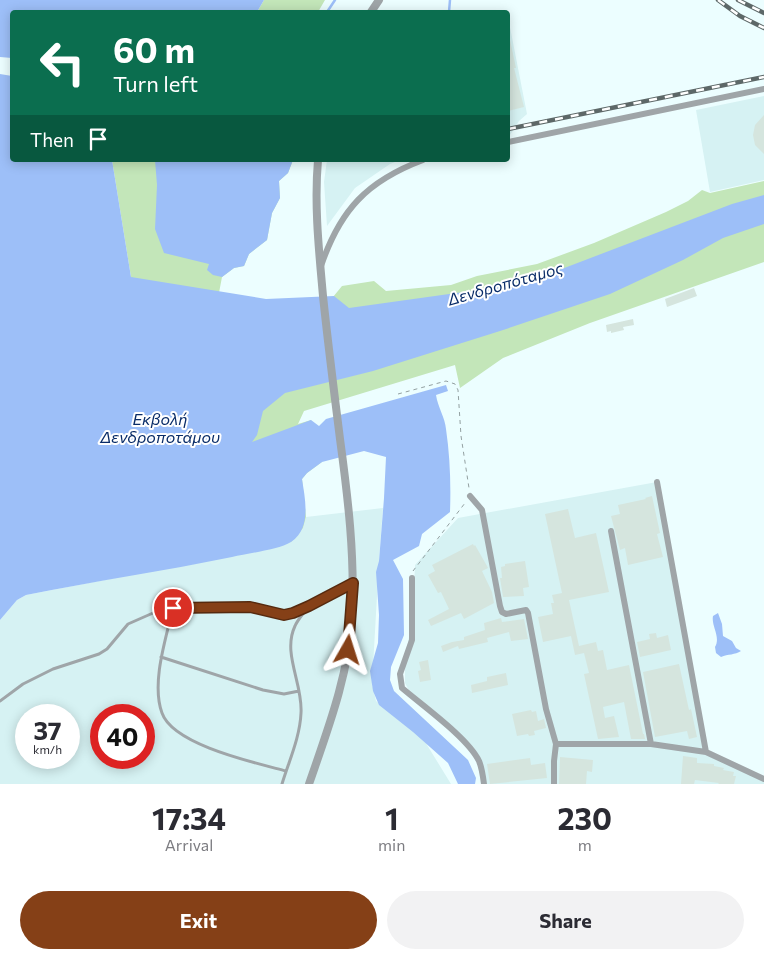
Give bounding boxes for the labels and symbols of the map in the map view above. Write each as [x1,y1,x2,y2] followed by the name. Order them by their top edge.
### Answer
[444,257,565,309] water label: Δενδροπόταμος
[99,409,220,446] water label: Εκβολή Δενδροποτάμου
[152,587,194,629] pin
[321,623,373,675] position arrow
[90,704,155,769] speed limit sign: 40

